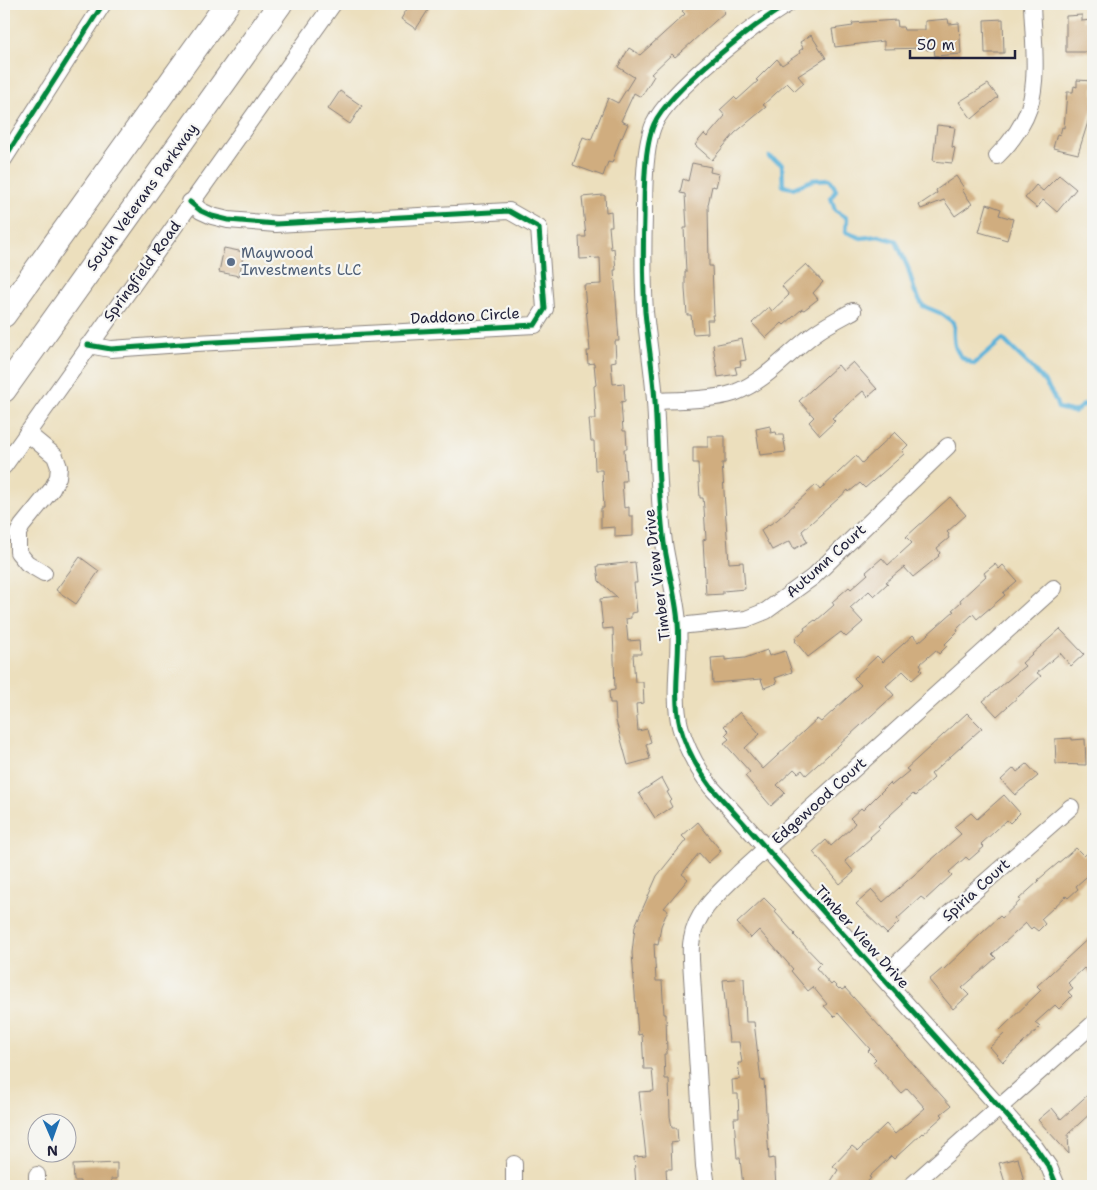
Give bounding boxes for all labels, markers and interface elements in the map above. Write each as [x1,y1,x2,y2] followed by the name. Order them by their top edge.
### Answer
[910,28,1014,60] scale bar
[917,35,955,55] text: 50 m
[82,119,202,275] street label: South Veterans Parkway
[99,216,186,325] street label: Springfield Road
[241,243,361,280] place label: Maywood Investments LLC
[225,256,237,268] marker: Maywood Investments LLC
[410,303,520,329] street label: Daddono Circle
[639,508,675,642] street label: Timber View Drive
[782,520,870,602] street label: Autumn Court
[767,753,871,849] street label: Edgewood Court
[938,854,1014,926] street label: Spiria Court
[810,881,914,993] street label: Timber View Drive
[28,1112,78,1162] north arrow
[47,1142,58,1160] text: N

